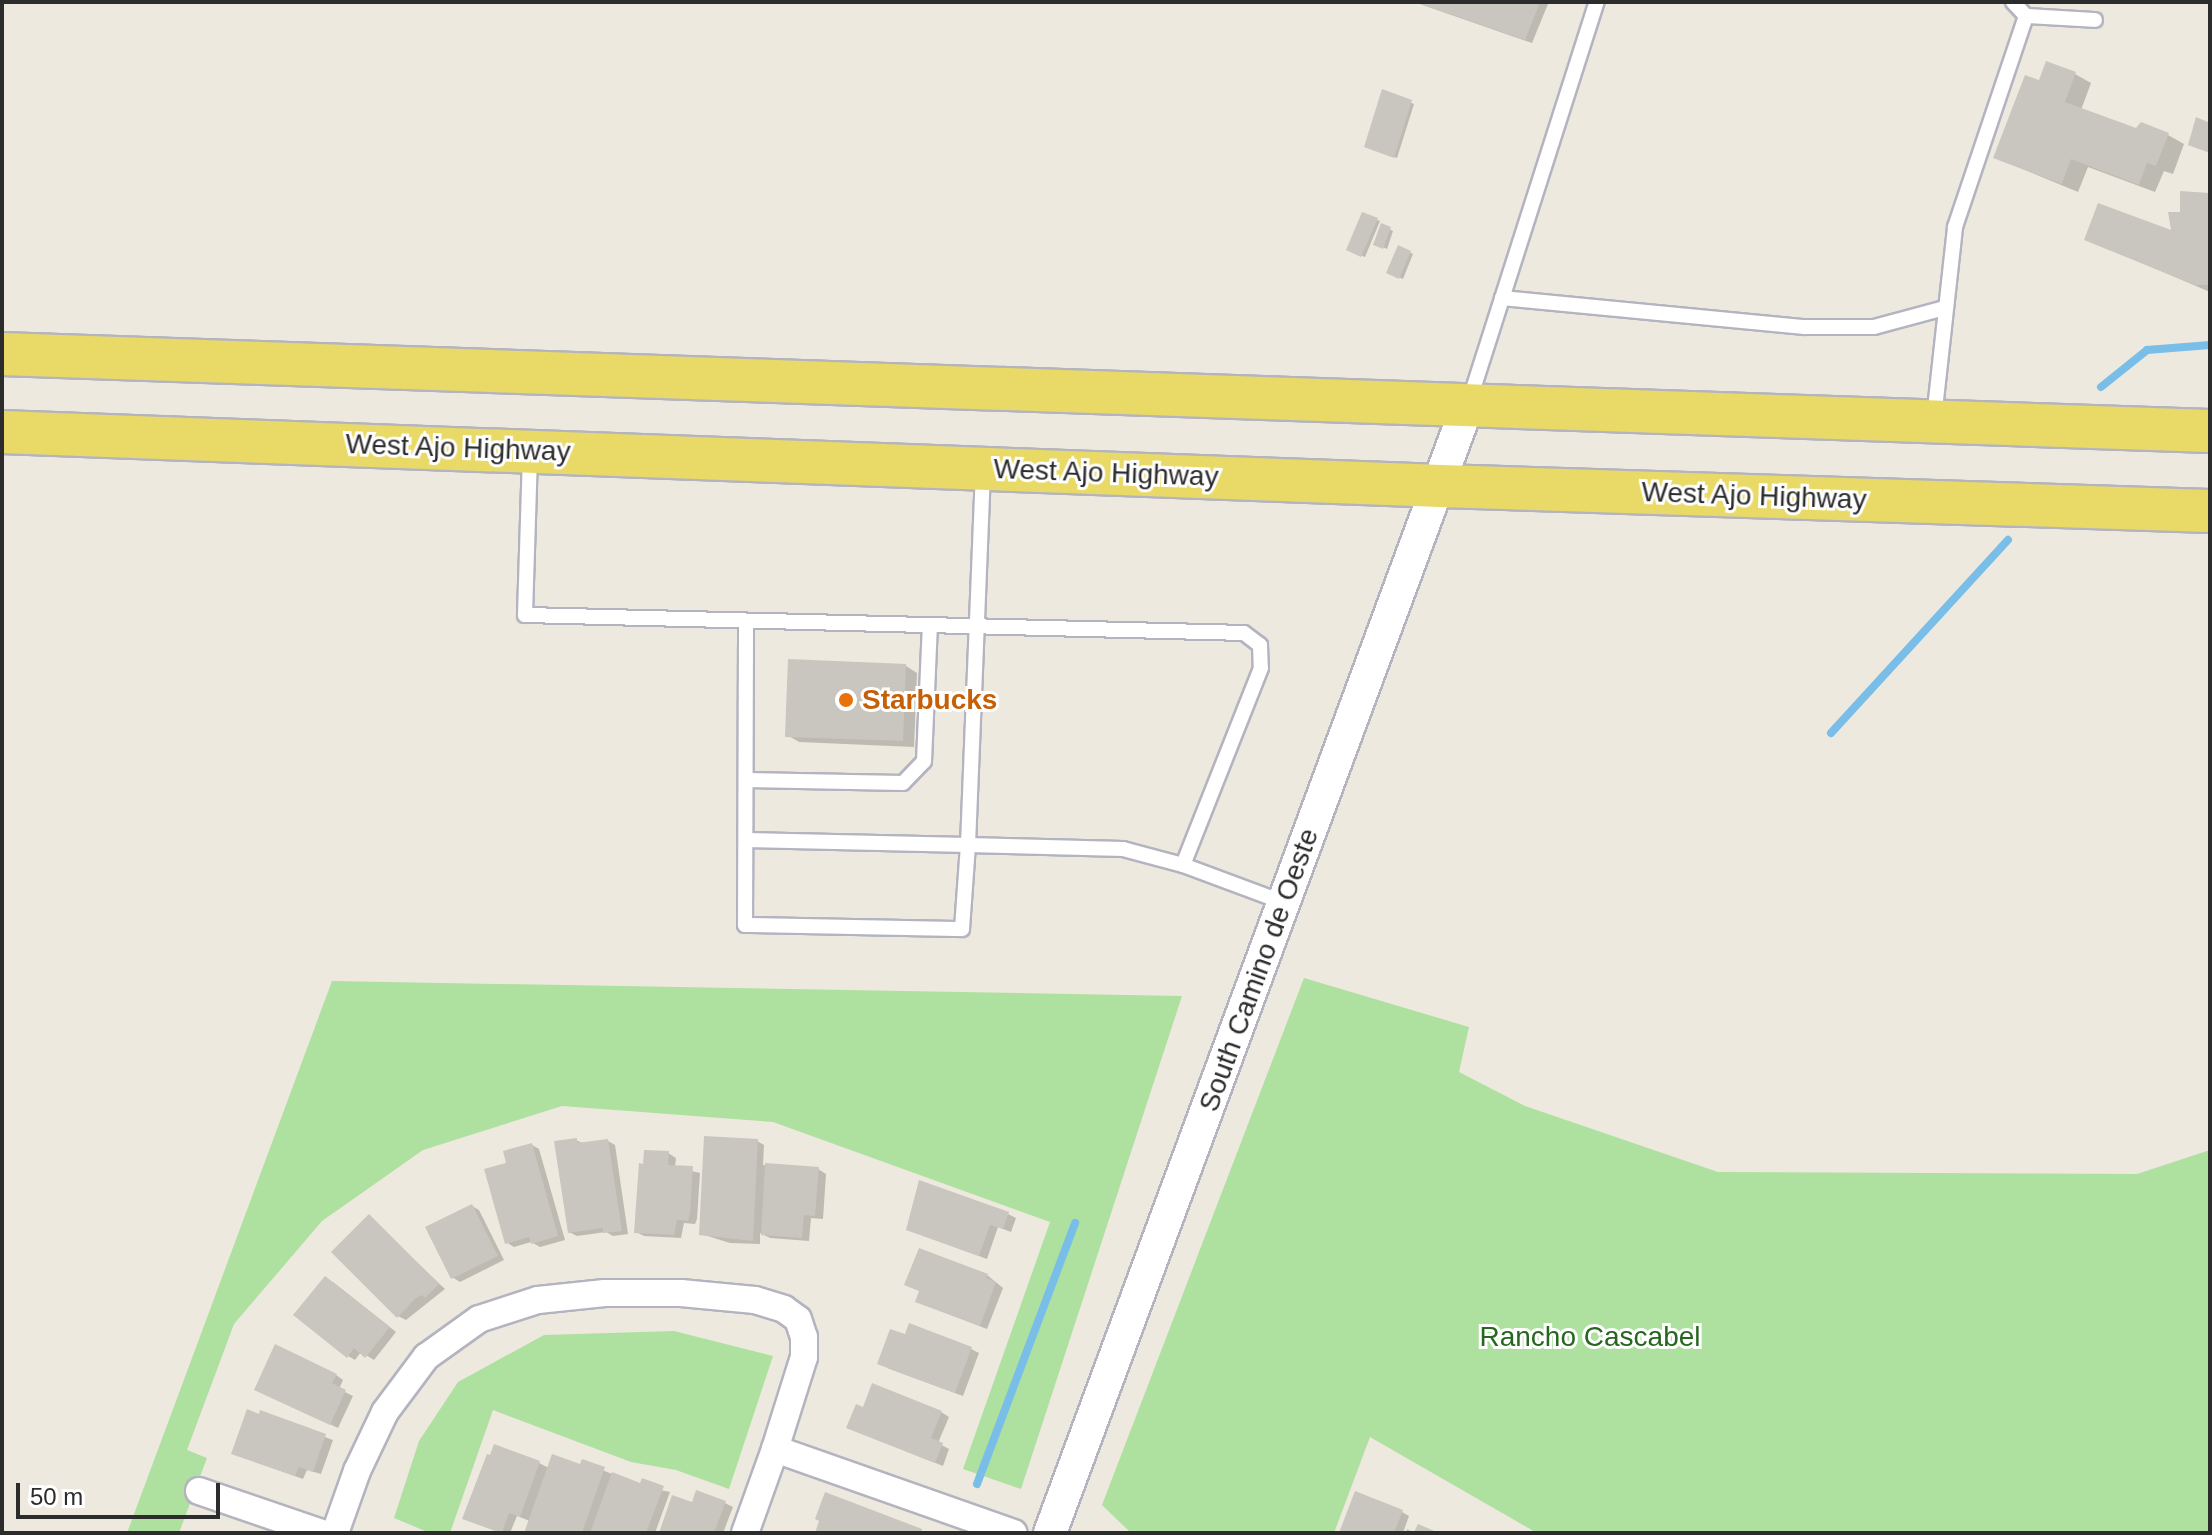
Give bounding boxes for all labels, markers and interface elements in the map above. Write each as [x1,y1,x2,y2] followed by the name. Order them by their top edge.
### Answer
[344,427,572,469] street label: West Ajo Highway
[992,452,1220,494] street label: West Ajo Highway
[1640,475,1868,517] street label: West Ajo Highway
[862,683,997,717] place label: Starbucks
[837,691,855,709] marker: Starbucks
[1192,824,1326,1116] street label: South Camino de Oeste
[1479,1320,1701,1354] park label: Rancho Cascabel
[20,1467,224,1517] scale bar
[30,1483,83,1510] text: 50 m

